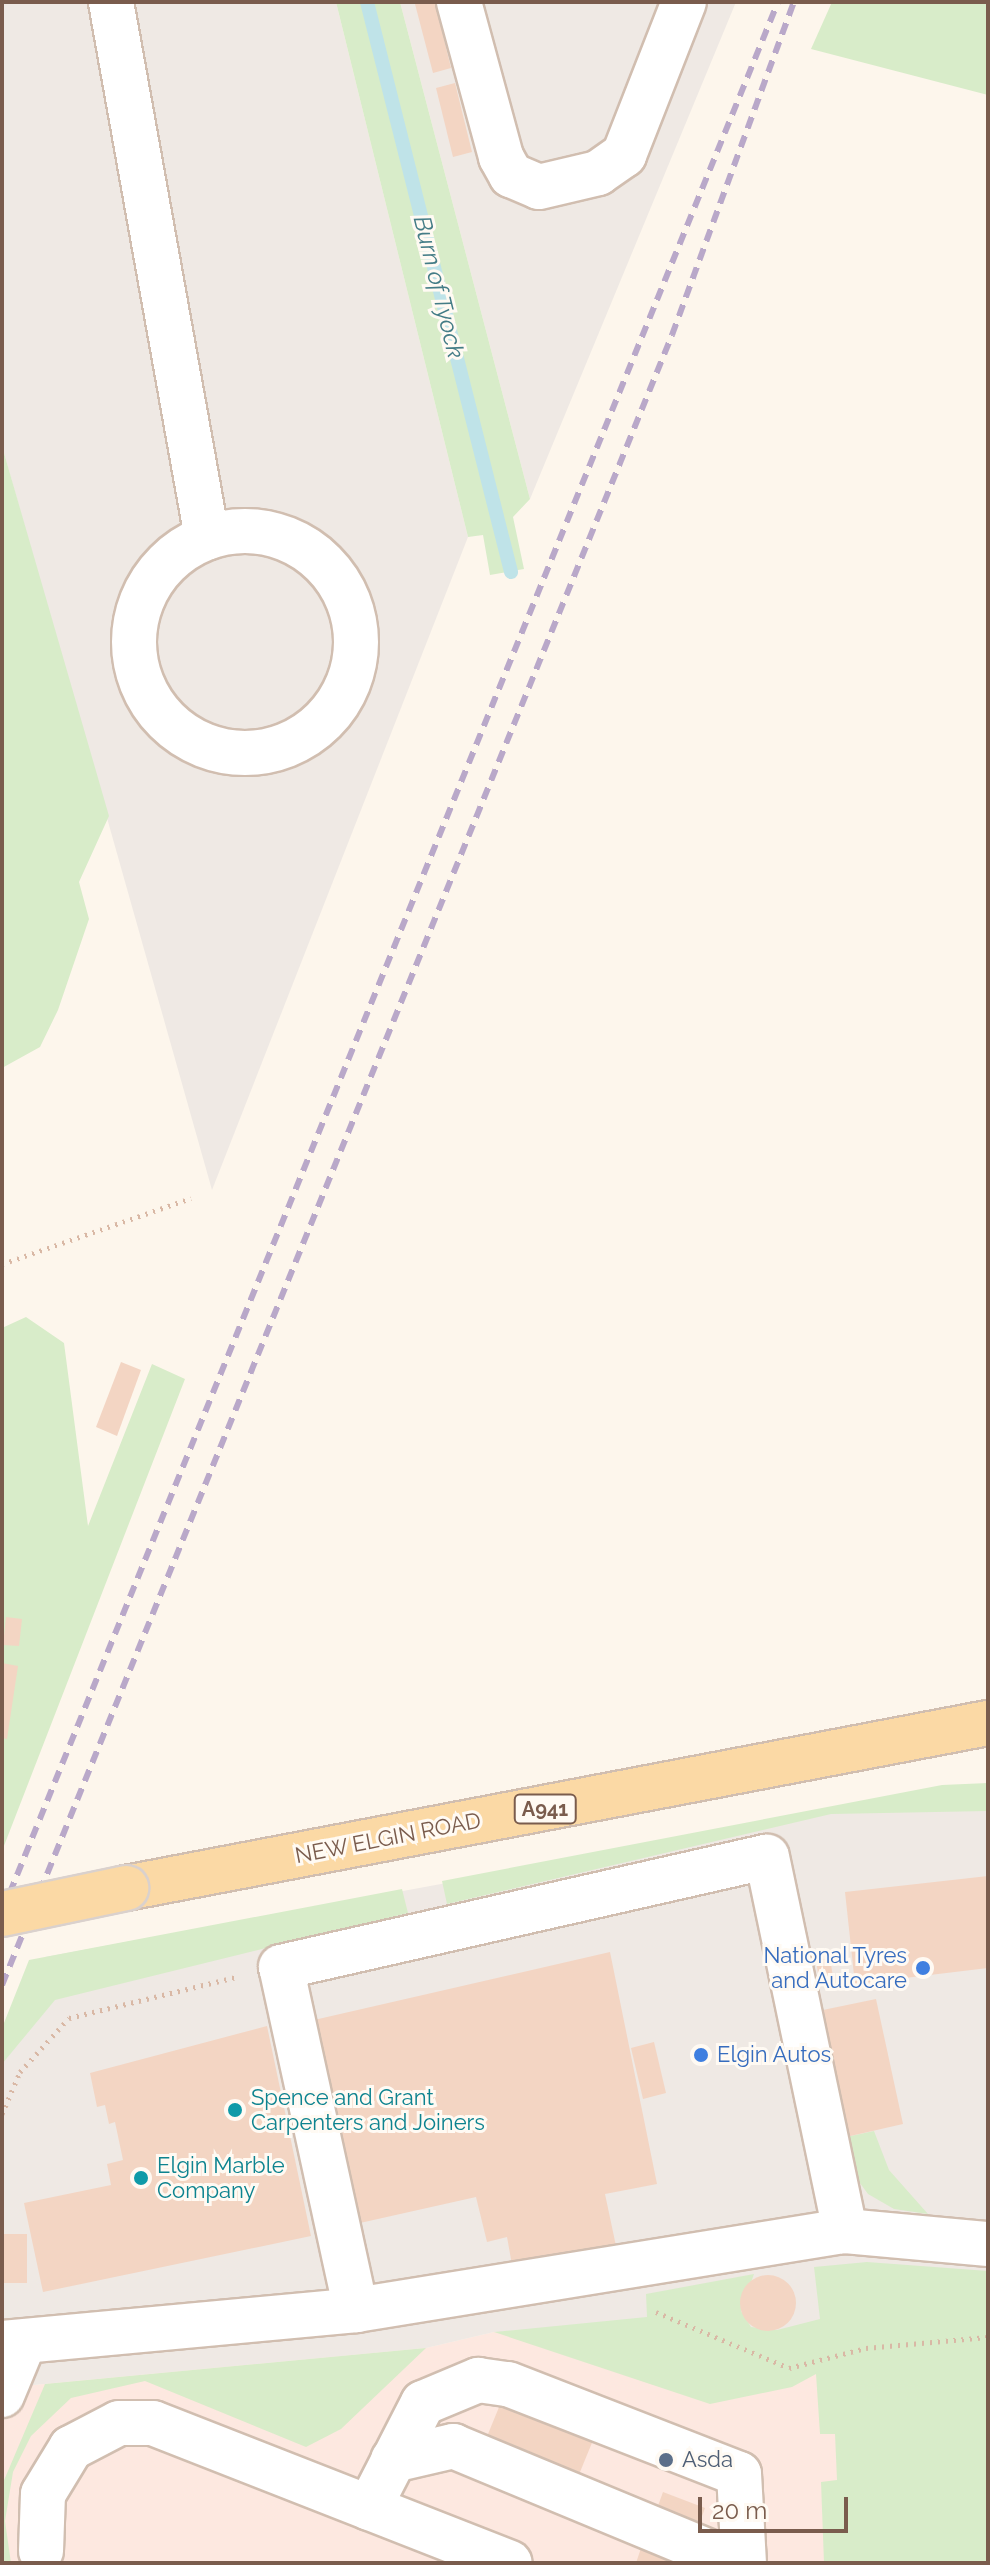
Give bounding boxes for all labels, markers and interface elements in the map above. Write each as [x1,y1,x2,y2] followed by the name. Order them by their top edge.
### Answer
[407,212,471,362] water label: Burn of Tyock
[513,1793,577,1825] road number: A941
[293,1807,483,1869] street label: NEW ELGIN ROAD
[762,1942,907,1994] place label: National Tyres and Autocare
[914,1959,932,1977] marker: National Tyres and Autocare
[717,2042,832,2068] place label: Elgin Autos
[692,2046,710,2064] marker: Elgin Autos
[251,2084,486,2136] place label: Spence and Grant Carpenters and Joiners
[226,2101,244,2119] marker: Spence and Grant Carpenters and Joiners
[157,2152,285,2204] place label: Elgin Marble Company
[132,2169,150,2187] marker: Elgin Marble Company
[682,2447,733,2473] place label: Asda
[657,2451,675,2469] marker: Asda
[702,2481,852,2531] scale bar
[712,2496,767,2525] text: 20 m

